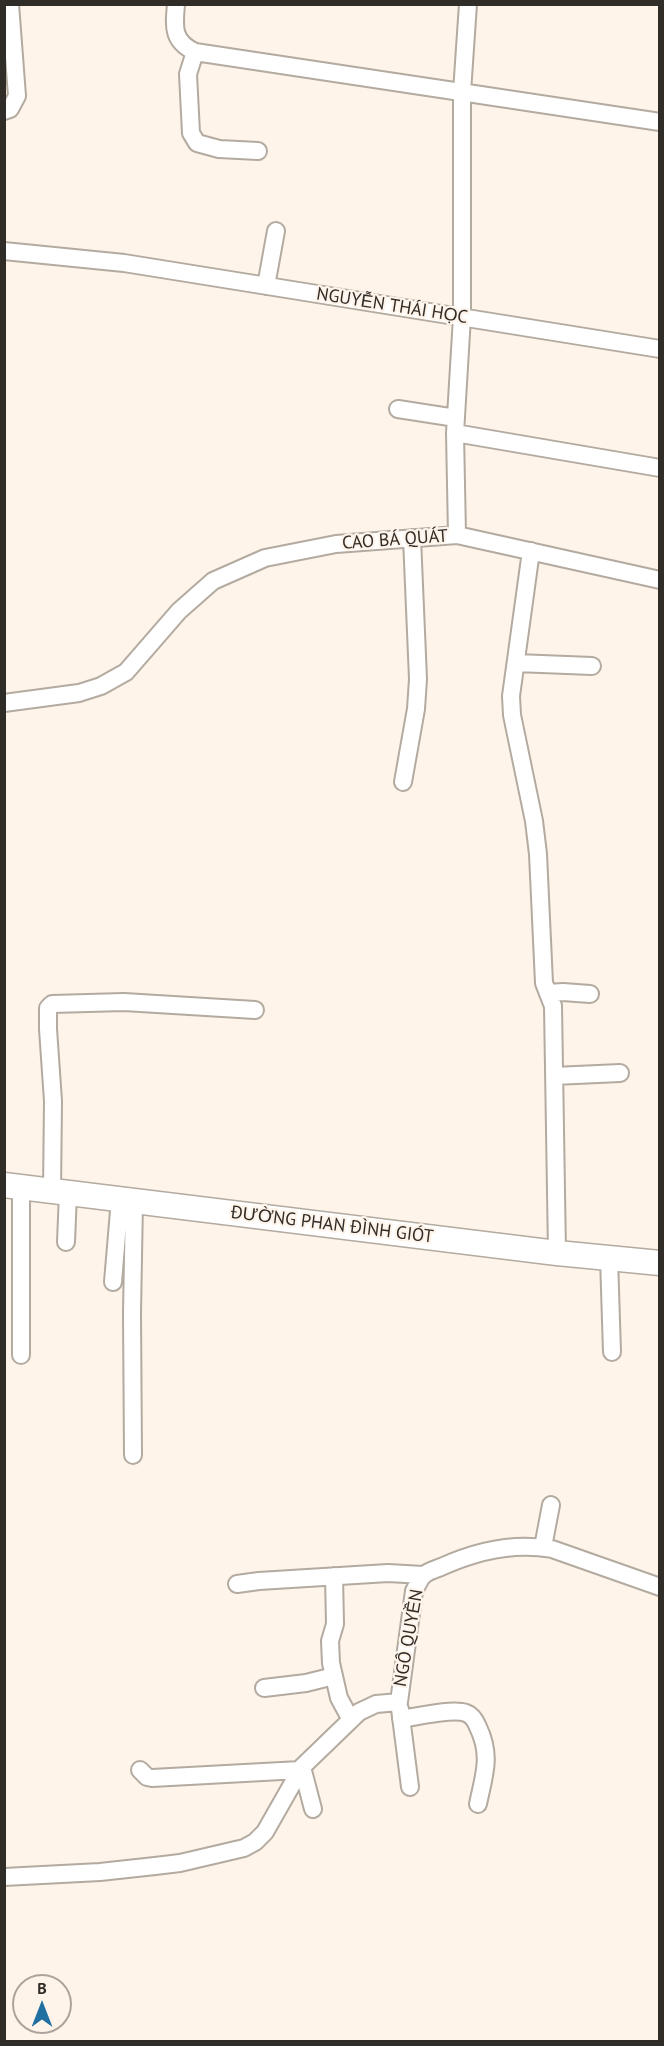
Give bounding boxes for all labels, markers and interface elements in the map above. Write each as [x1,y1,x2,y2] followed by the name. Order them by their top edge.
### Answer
[315,283,469,329] street label: NGUYỄN THÁI HỌC
[341,526,449,554] street label: CAO BÁ QUÁT
[229,1202,435,1248] street label: ĐƯỜNG PHAN ĐÌNH GIÓT
[390,1588,428,1688] street label: NGÔ QUYỀN
[12,1974,72,2034] north arrow
[37,1978,47,1998] text: B

